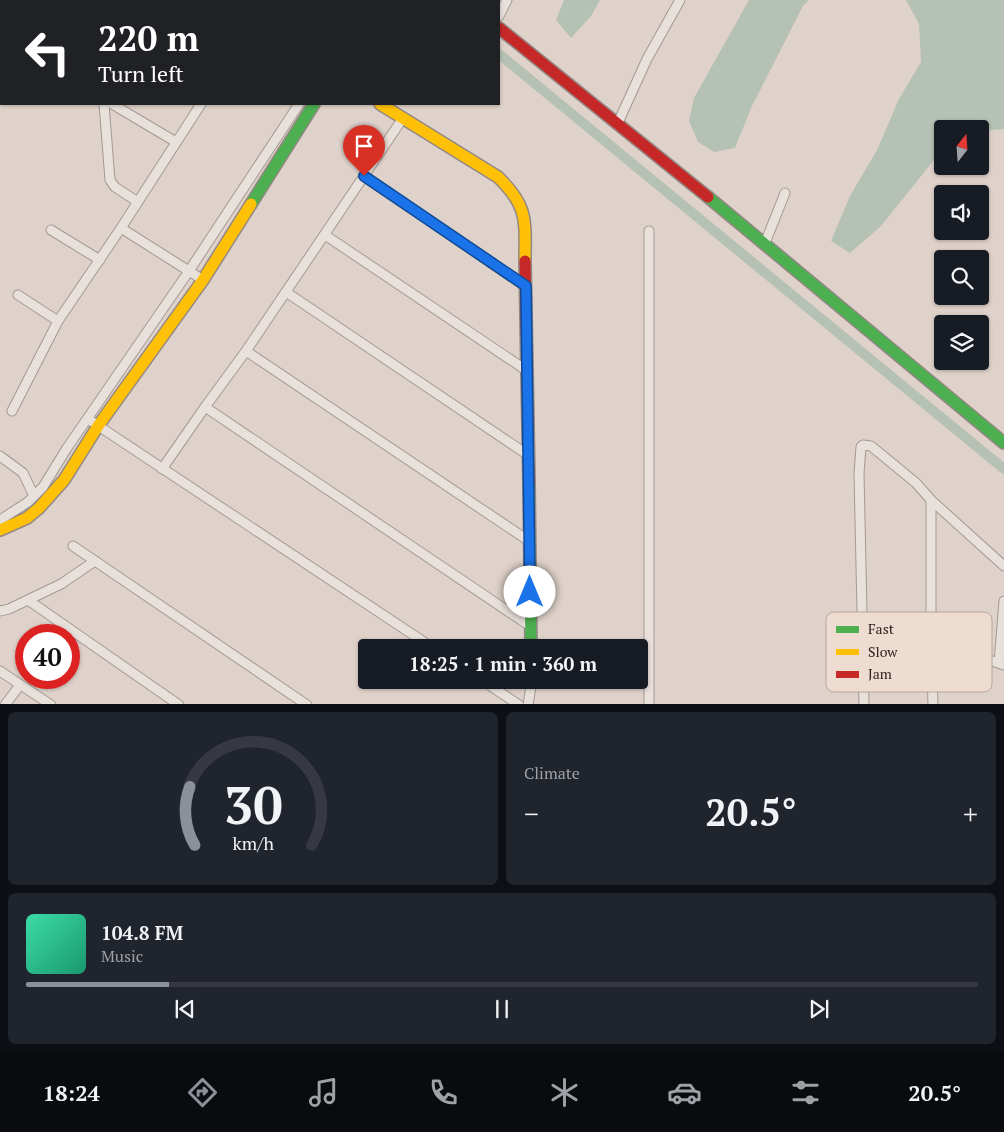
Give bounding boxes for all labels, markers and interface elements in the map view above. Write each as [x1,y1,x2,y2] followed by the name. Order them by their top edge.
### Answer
[98,15,199,61] text: 220 m
[15,20,80,85] icon: left
[98,59,184,88] text: Turn left
[934,120,989,175] north arrow
[934,120,989,370] map controls
[343,125,385,176] pin
[350,132,378,160] icon: arrive
[934,185,989,240] button: sound
[934,250,989,305] button: search
[934,315,989,370] button: layers
[503,565,555,617] position arrow
[826,612,992,692] legend
[868,619,895,638] text: Fast
[15,624,80,689] speed limit sign: 40
[868,642,898,661] text: Slow
[409,651,597,676] text: 18:25 · 1 min · 360 m
[868,664,892,683] text: Jam
[524,762,580,784] text: Climate
[224,770,282,839] text: 30
[705,787,797,837] text: 20.5°
[524,795,539,832] text: −
[963,795,978,832] text: +
[232,831,274,855] text: km/h
[101,920,183,945] text: 104.8 FM
[101,945,143,967] text: Music
[171,995,199,1023] icon: previous
[488,995,516,1023] icon: pause
[805,995,833,1023] icon: next
[185,1075,220,1110] icon: directions
[306,1075,341,1110] icon: music
[426,1075,461,1110] icon: phone
[547,1075,582,1110] icon: climate
[667,1075,702,1110] icon: car
[788,1075,823,1110] icon: filters
[43,1078,100,1107] text: 18:24
[908,1078,961,1107] text: 20.5°

